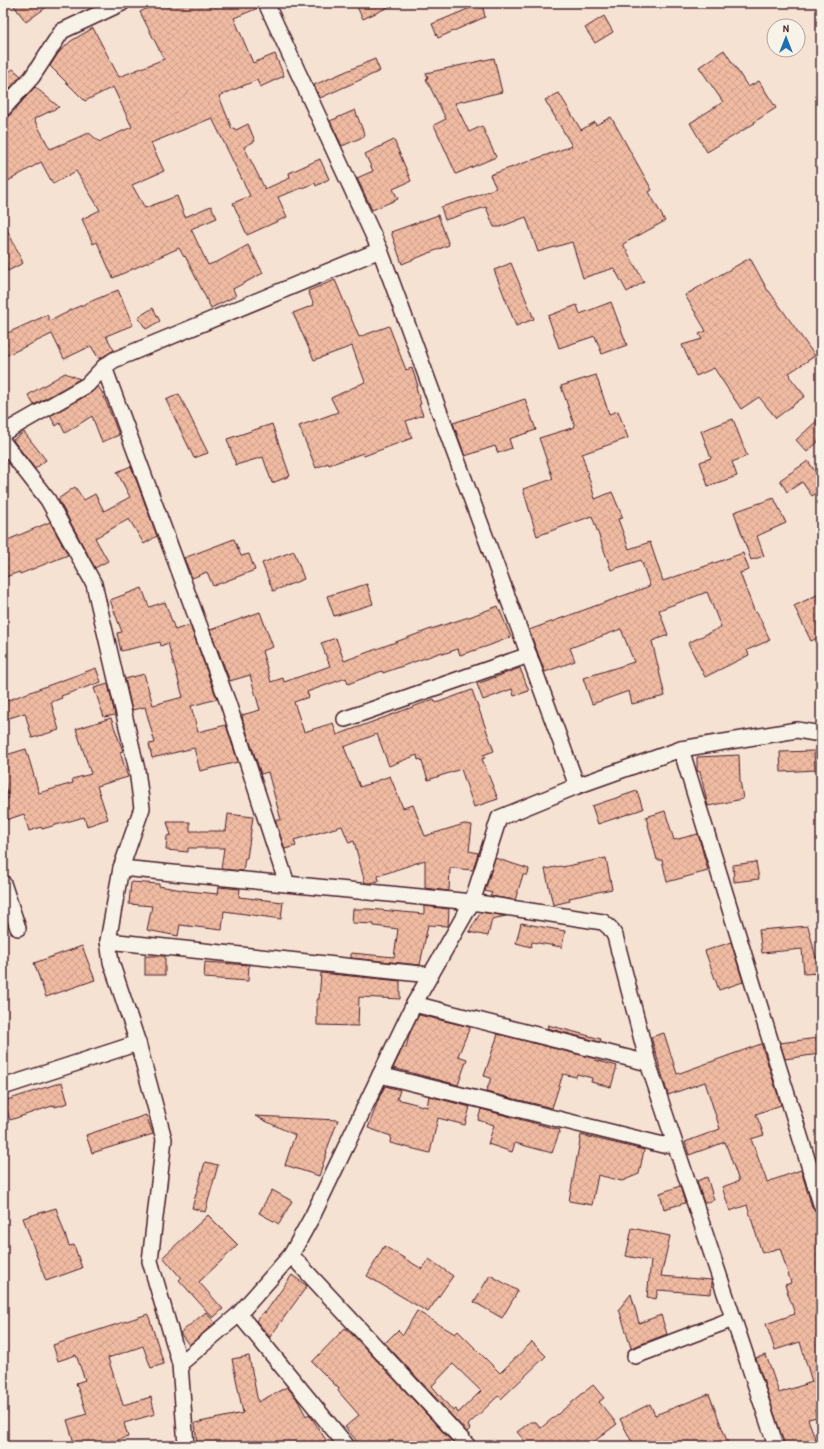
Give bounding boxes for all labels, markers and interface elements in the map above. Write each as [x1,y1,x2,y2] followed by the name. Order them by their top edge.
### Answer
[766,18,806,58] north arrow
[783,21,789,35] text: N

